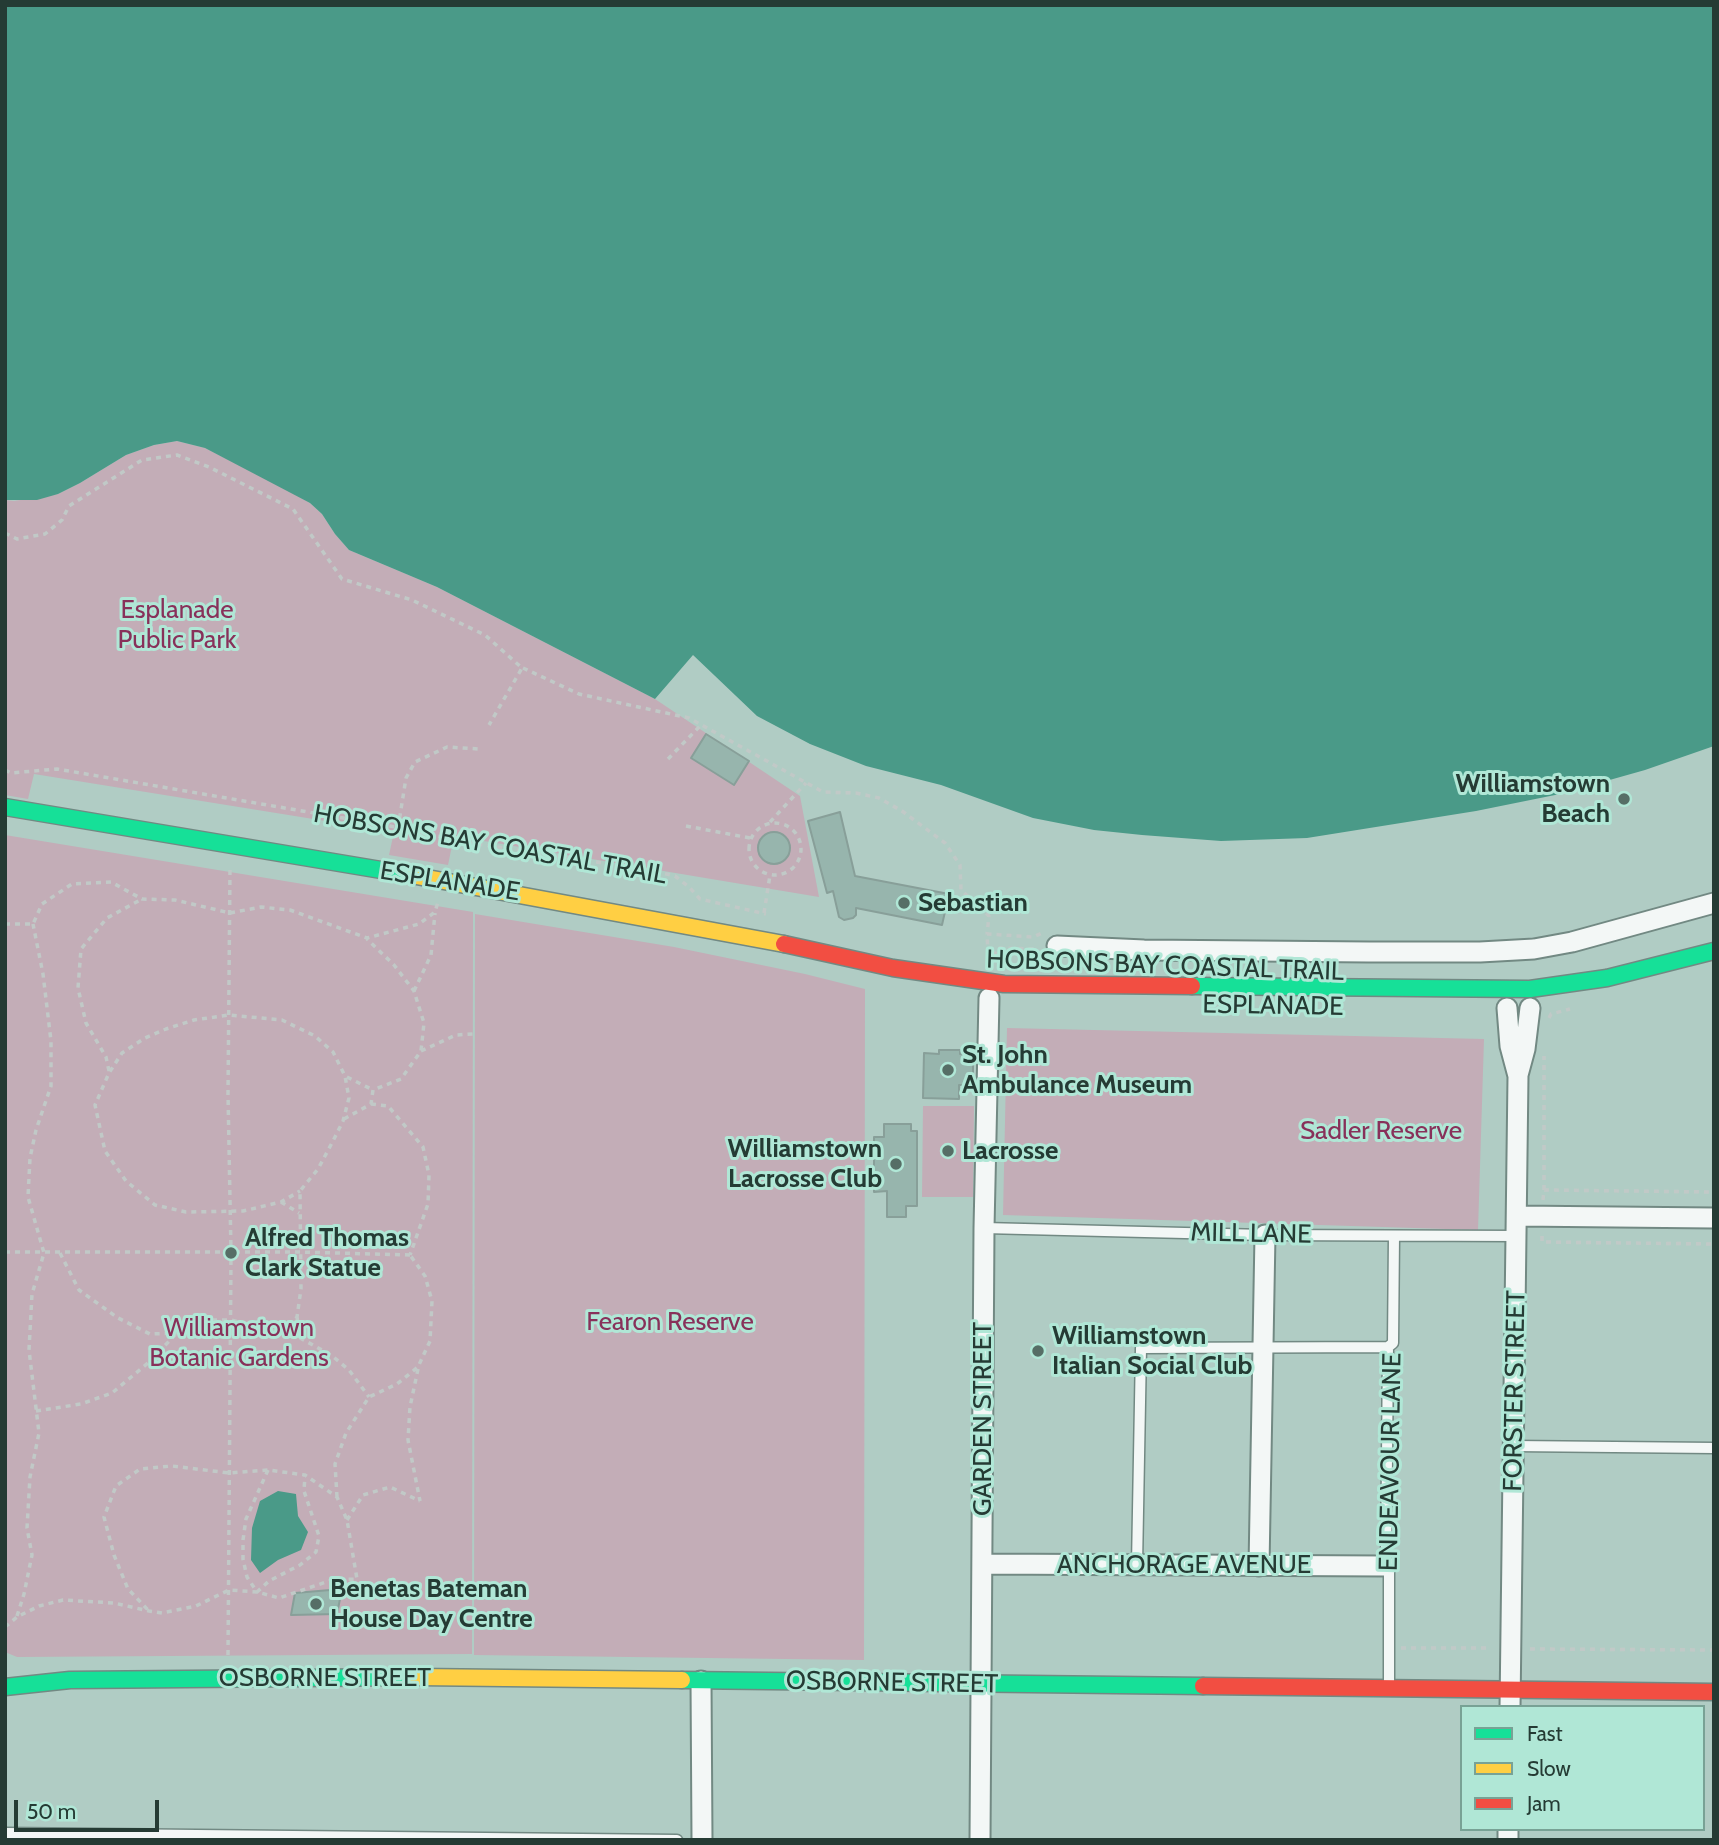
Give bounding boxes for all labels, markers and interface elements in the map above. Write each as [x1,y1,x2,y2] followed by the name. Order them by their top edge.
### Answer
[118,594,236,656] park label: Esplanade Public Park
[1456,768,1610,830] place label: Williamstown Beach
[1616,791,1632,807] marker: Williamstown Beach
[311,799,669,891] street label: HOBSONS BAY COASTAL TRAIL
[378,856,522,908] street label: ESPLANADE
[918,887,1028,919] place label: Sebastian
[896,895,912,911] marker: Sebastian
[986,944,1344,988] street label: HOBSONS BAY COASTAL TRAIL
[1202,989,1344,1023] street label: ESPLANADE
[962,1039,1192,1100] place label: St. John Ambulance Museum
[940,1062,956,1078] marker: St. John Ambulance Museum
[1300,1115,1462,1147] park label: Sadler Reserve
[728,1133,882,1194] place label: Williamstown Lacrosse Club
[962,1135,1058,1167] place label: Lacrosse
[940,1143,956,1159] marker: Lacrosse
[888,1156,904,1172] marker: Williamstown Lacrosse Club
[1190,1217,1312,1251] street label: MILL LANE
[245,1222,409,1284] place label: Alfred Thomas Clark Statue
[223,1245,239,1261] marker: Alfred Thomas Clark Statue
[1498,1290,1532,1492] street label: FORSTER STREET
[586,1306,754,1338] park label: Fearon Reserve
[149,1312,329,1374] park label: Williamstown Botanic Gardens
[1052,1320,1252,1382] place label: Williamstown Italian Social Club
[967,1322,999,1516] street label: GARDEN STREET
[1030,1343,1046,1359] marker: Williamstown Italian Social Club
[1373,1353,1409,1571] street label: ENDEAVOUR LANE
[1057,1549,1311,1581] street label: ANCHORAGE AVENUE
[330,1573,533,1634] place label: Benetas Bateman House Day Centre
[308,1596,324,1612] marker: Benetas Bateman House Day Centre
[219,1662,431,1694] street label: OSBORNE STREET
[786,1666,998,1700] street label: OSBORNE STREET
[1460,1705,1705,1831] legend
[1527,1721,1563,1746] text: Fast
[1527,1756,1571,1781] text: Slow
[18,1786,163,1830] scale bar
[1527,1791,1561,1816] text: Jam
[27,1799,76,1824] text: 50 m

